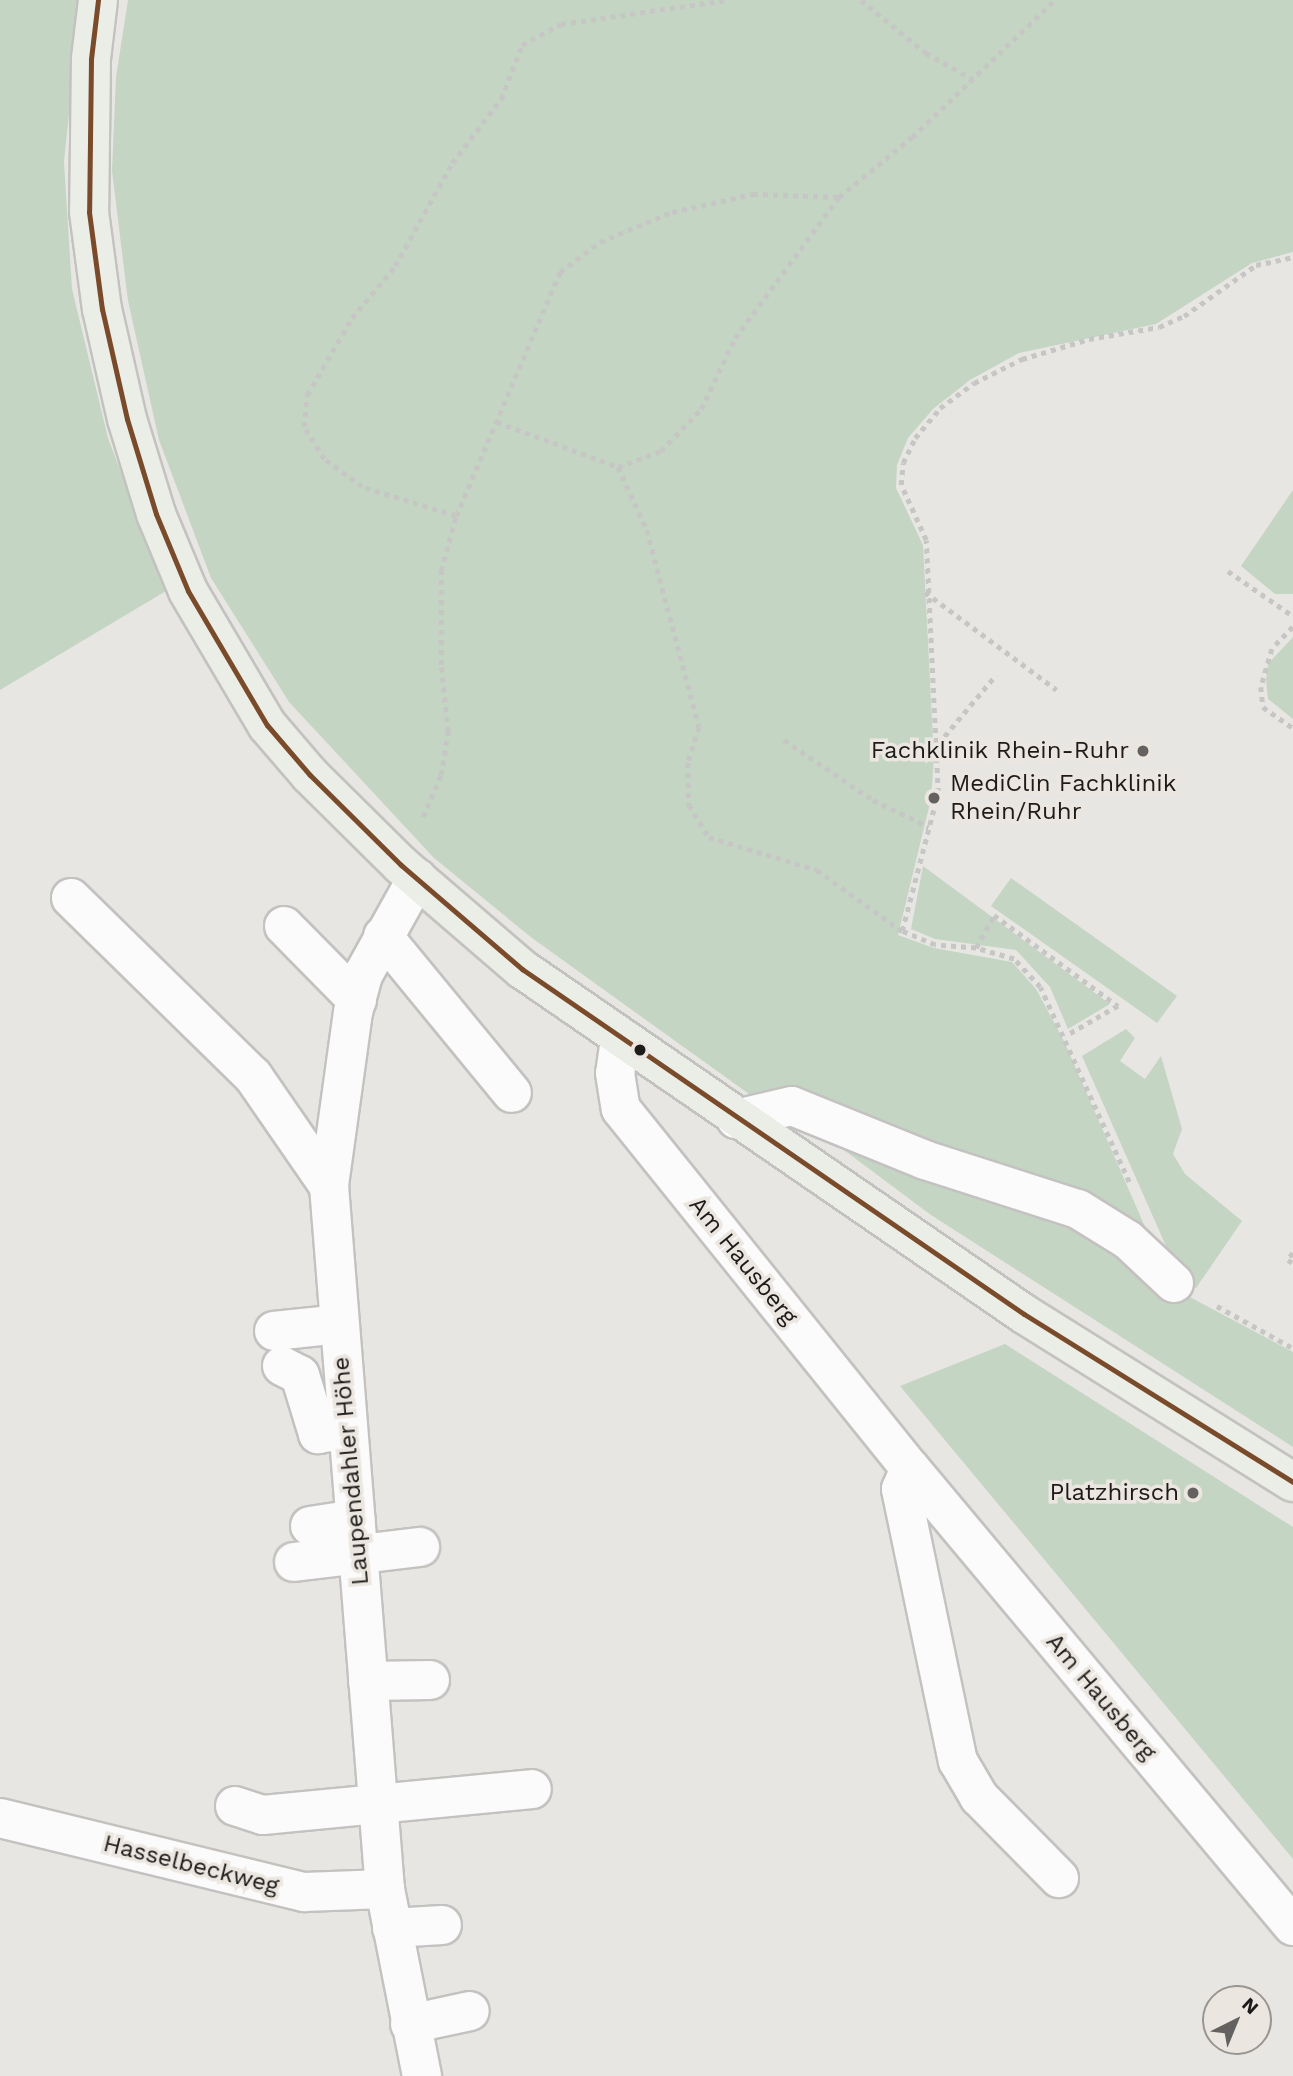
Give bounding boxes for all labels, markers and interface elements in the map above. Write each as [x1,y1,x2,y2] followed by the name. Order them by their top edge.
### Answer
[870,737,1129,765] place label: Fachklinik Rhein-Ruhr
[1135,743,1151,759] marker: Fachklinik Rhein-Ruhr
[950,770,1176,826] place label: MediClin Fachklinik Rhein/Ruhr
[924,788,944,808] marker: MediClin Fachklinik Rhein/Ruhr
[633,1043,647,1057] unlabelled marker
[683,1191,803,1331] street label: Am Hausberg
[327,1355,375,1587] street label: Laupendahler Höhe
[1050,1479,1179,1507] place label: Platzhirsch
[1185,1485,1201,1501] marker: Platzhirsch
[1040,1628,1162,1766] street label: Am Hausberg
[100,1829,282,1901] street label: Hasselbeckweg
[1202,1985,1272,2055] north arrow
[1237,1993,1263,2019] text: N

